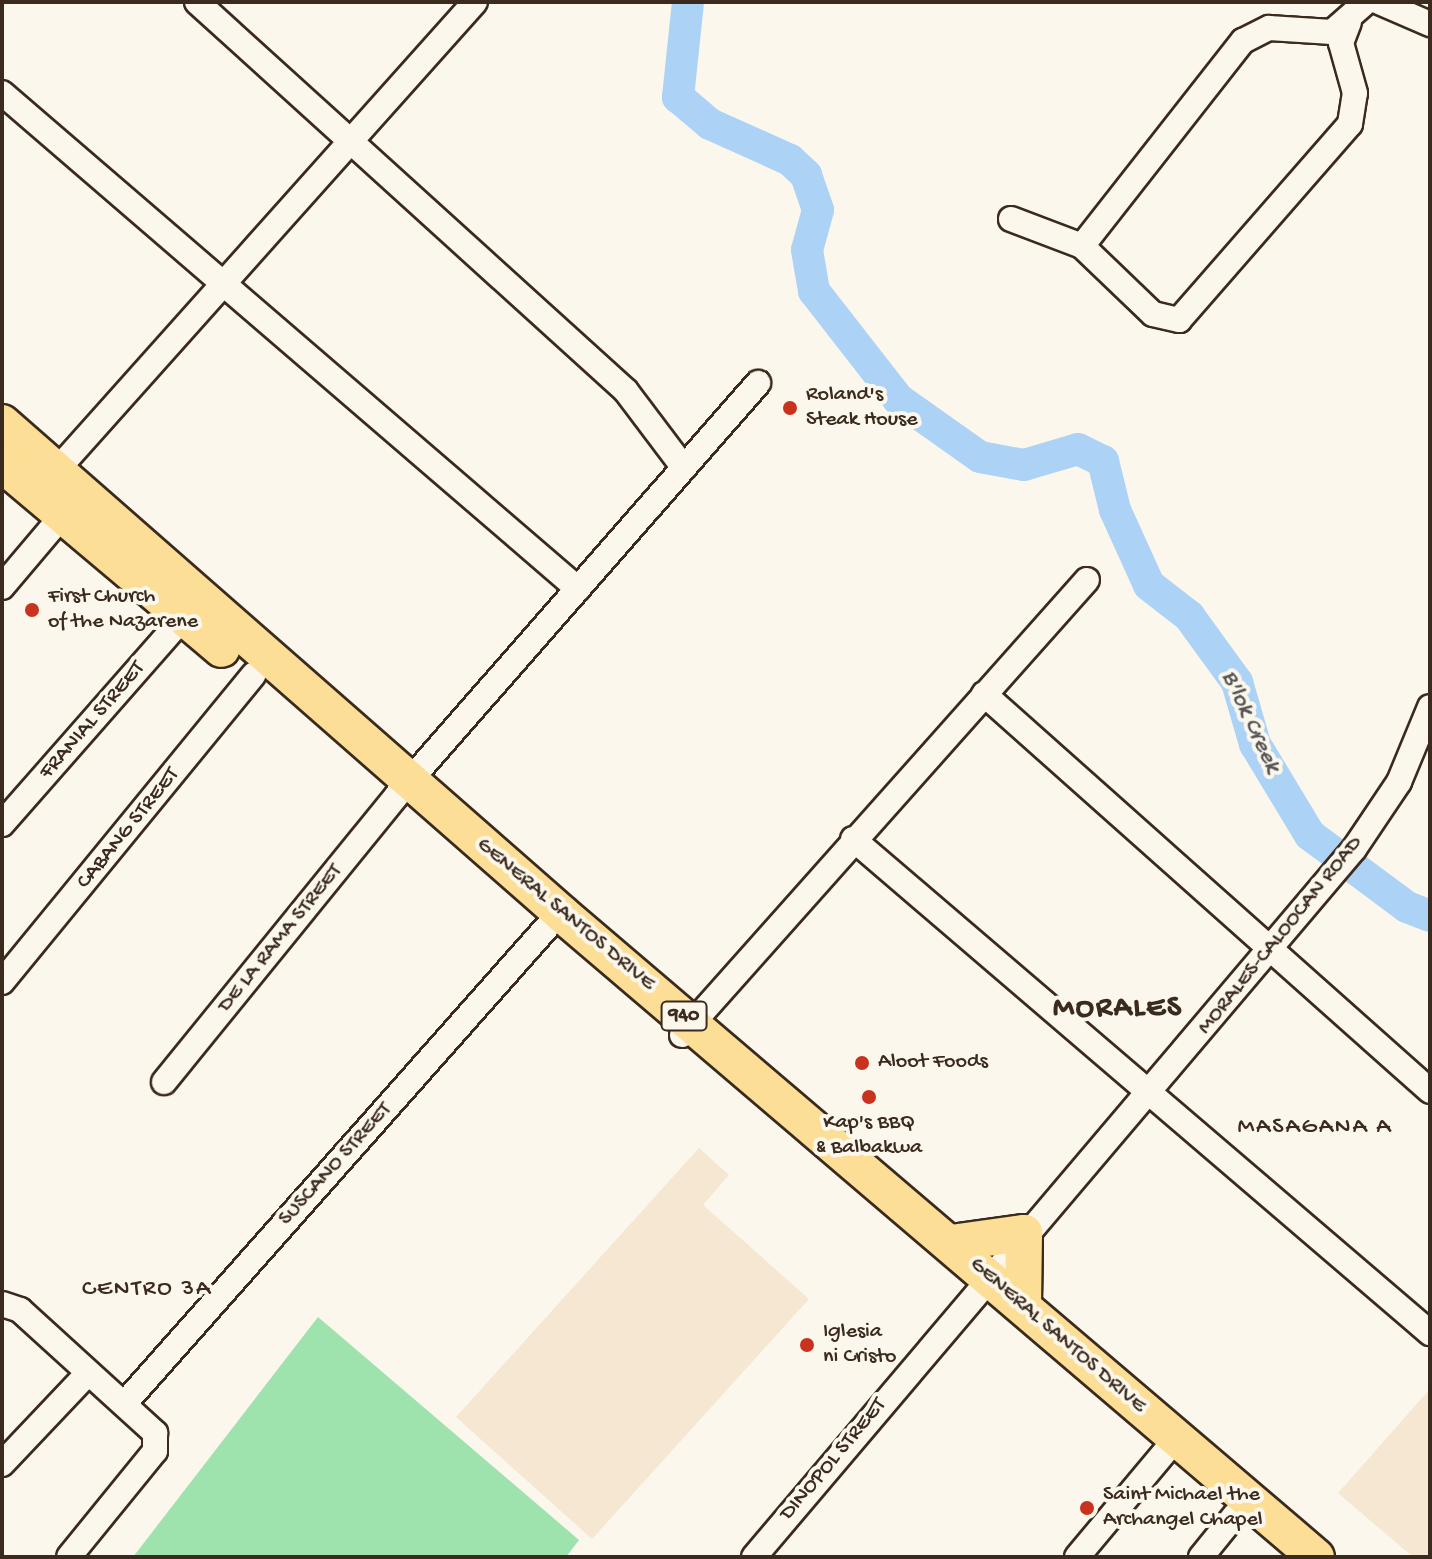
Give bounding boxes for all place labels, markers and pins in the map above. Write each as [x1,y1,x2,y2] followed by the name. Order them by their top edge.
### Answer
[806,382,918,434] place label: Roland's Steak House
[781,399,799,417] marker: Roland's Steak House
[48,584,198,636] place label: First Church of the Nazarene
[23,601,41,619] marker: First Church of the Nazarene
[878,1050,988,1076] place label: Aloot Foods
[853,1054,871,1072] marker: Aloot Foods
[860,1088,878,1106] marker: Kap's BBQ & Balbakwa
[816,1110,922,1162] place label: Kap's BBQ & Balbakwa
[823,1319,896,1370] place label: Iglesia ni Cristo
[798,1336,816,1354] marker: Iglesia ni Cristo
[1103,1482,1263,1534] place label: Saint Michael the Archangel Chapel
[1078,1499,1096,1517] marker: Saint Michael the Archangel Chapel

